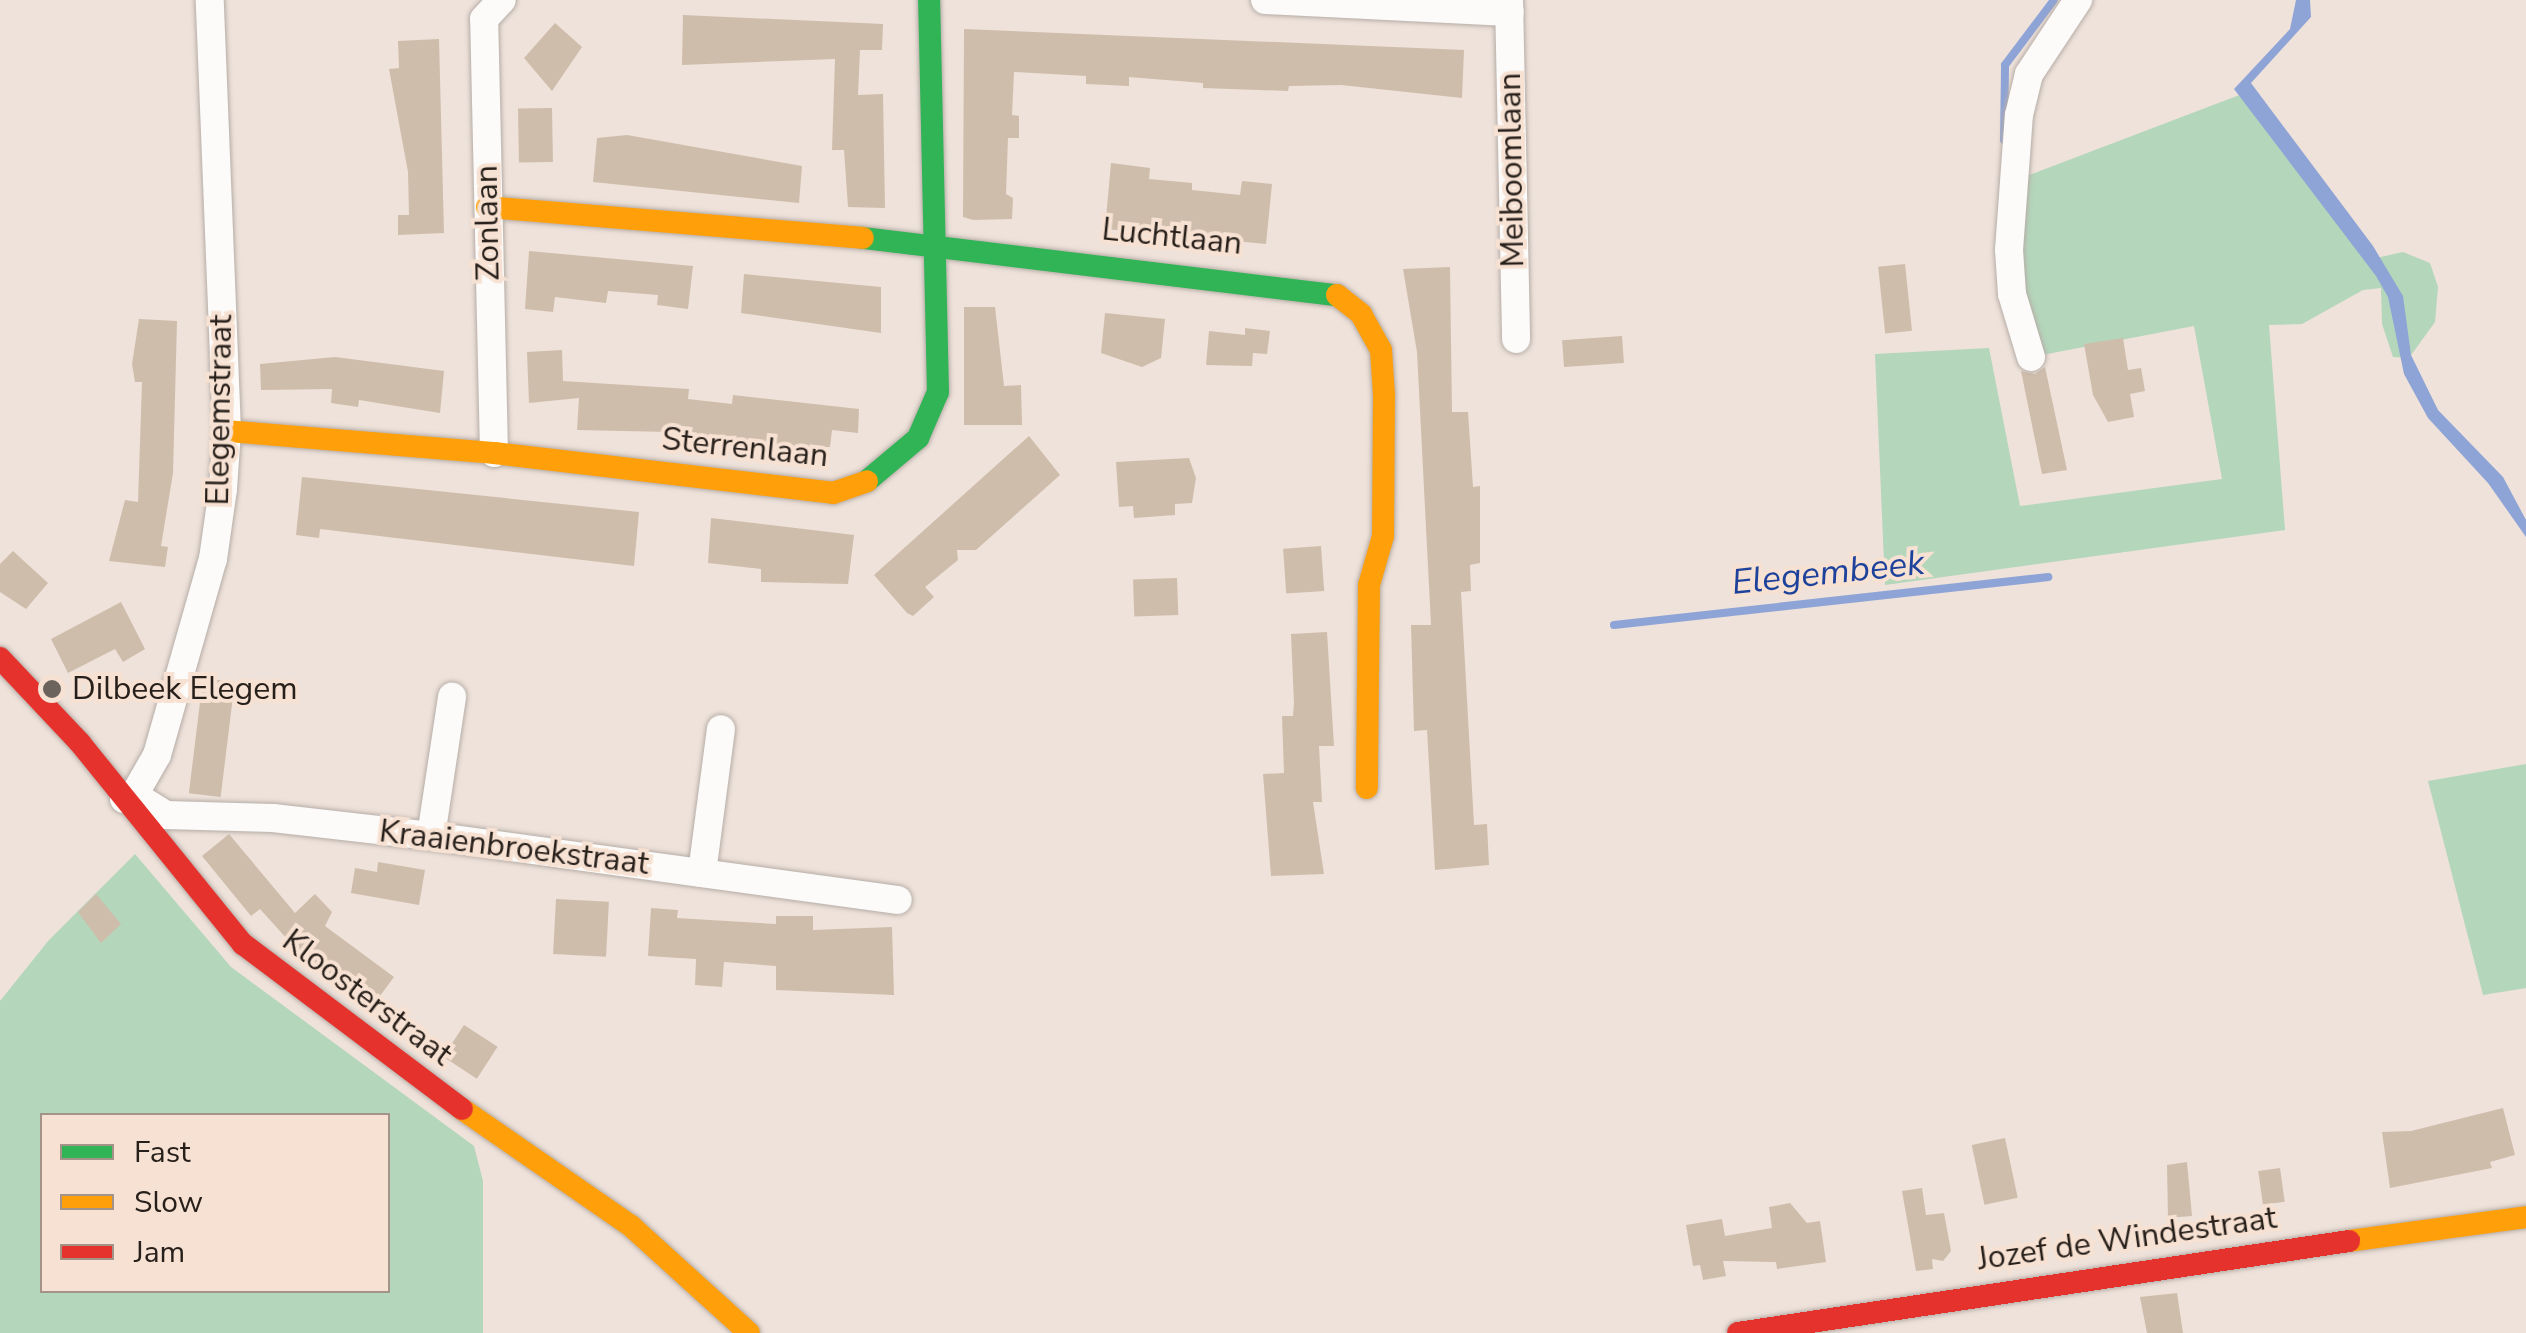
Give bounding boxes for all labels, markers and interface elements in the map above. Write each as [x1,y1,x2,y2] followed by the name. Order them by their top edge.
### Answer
[1491,72,1533,268] street label: Meiboomlaan
[468,165,508,281] street label: Zonlaan
[1100,211,1244,263] street label: Luchtlaan
[199,314,241,506] street label: Elegemstraat
[660,420,830,476] street label: Sterrenlaan
[1730,542,1926,604] water label: Elegembeek
[72,670,298,708] place label: Dilbeek Elegem
[41,678,63,700] marker: Dilbeek Elegem
[377,812,651,884] street label: Kraaienbroekstraat
[275,922,459,1074] street label: Kloosterstraat
[40,1113,390,1293] legend
[134,1132,191,1173] text: Fast
[134,1182,203,1223] text: Slow
[1975,1199,2279,1279] street label: Jozef de Windestraat
[134,1232,185,1273] text: Jam

